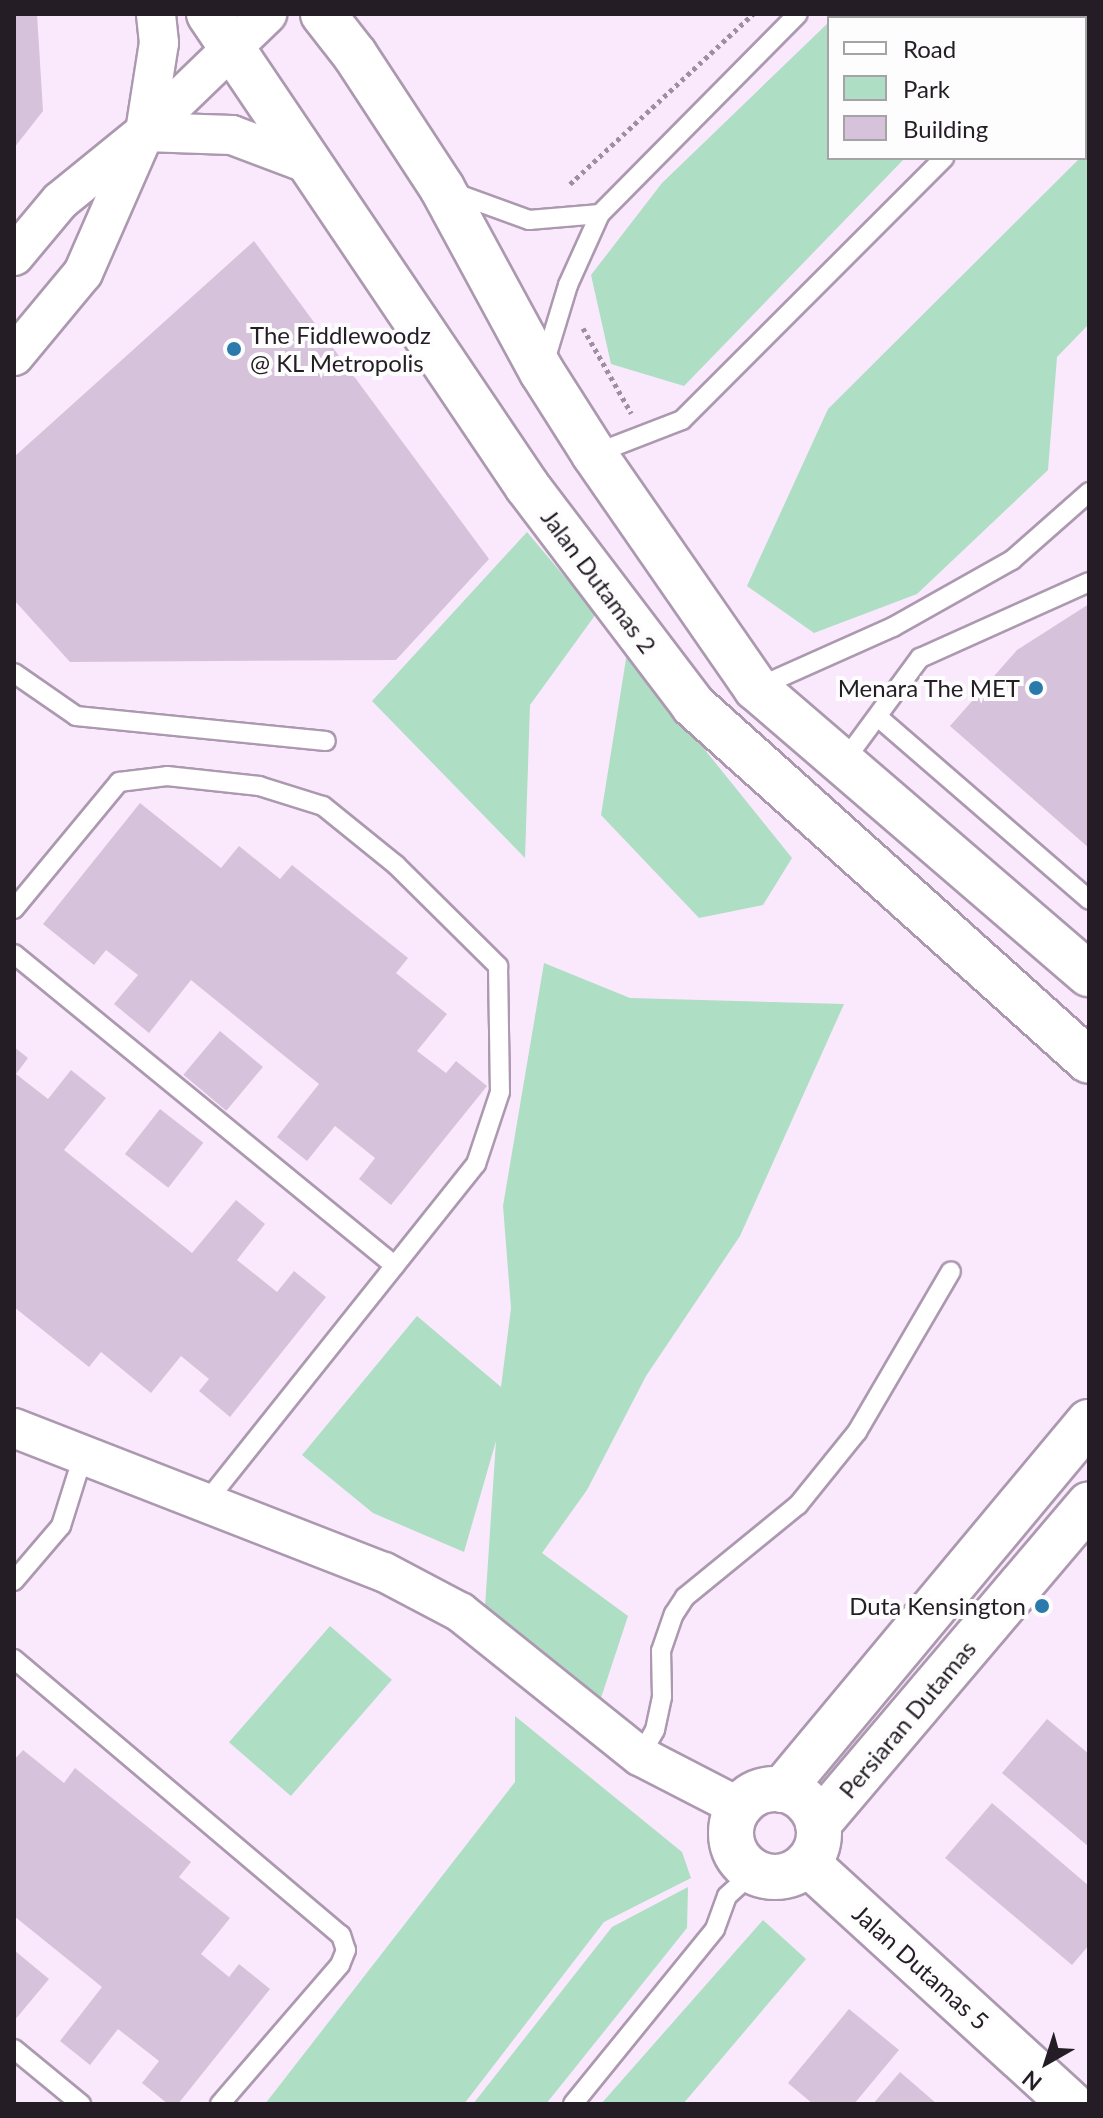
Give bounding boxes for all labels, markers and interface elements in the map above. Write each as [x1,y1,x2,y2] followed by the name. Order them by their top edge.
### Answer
[827,16,1087,160] legend
[903,34,956,63] text: Road
[903,74,950,103] text: Park
[903,114,988,143] text: Building
[250,321,431,377] place label: The Fiddlewoodz @ KL Metropolis
[225,340,243,358] marker: The Fiddlewoodz @ KL Metropolis
[535,503,663,659] street label: Jalan Dutamas 2
[837,674,1020,702] place label: Menara The MET
[1027,679,1045,697] marker: Menara The MET
[849,1592,1026,1620] place label: Duta Kensington
[1033,1597,1051,1615] marker: Duta Kensington
[833,1634,981,1804] street label: Persiaran Dutamas
[847,1898,995,2036] street label: Jalan Dutamas 5
[1007,2022,1087,2102] north arrow
[1017,2065,1047,2097] text: N

